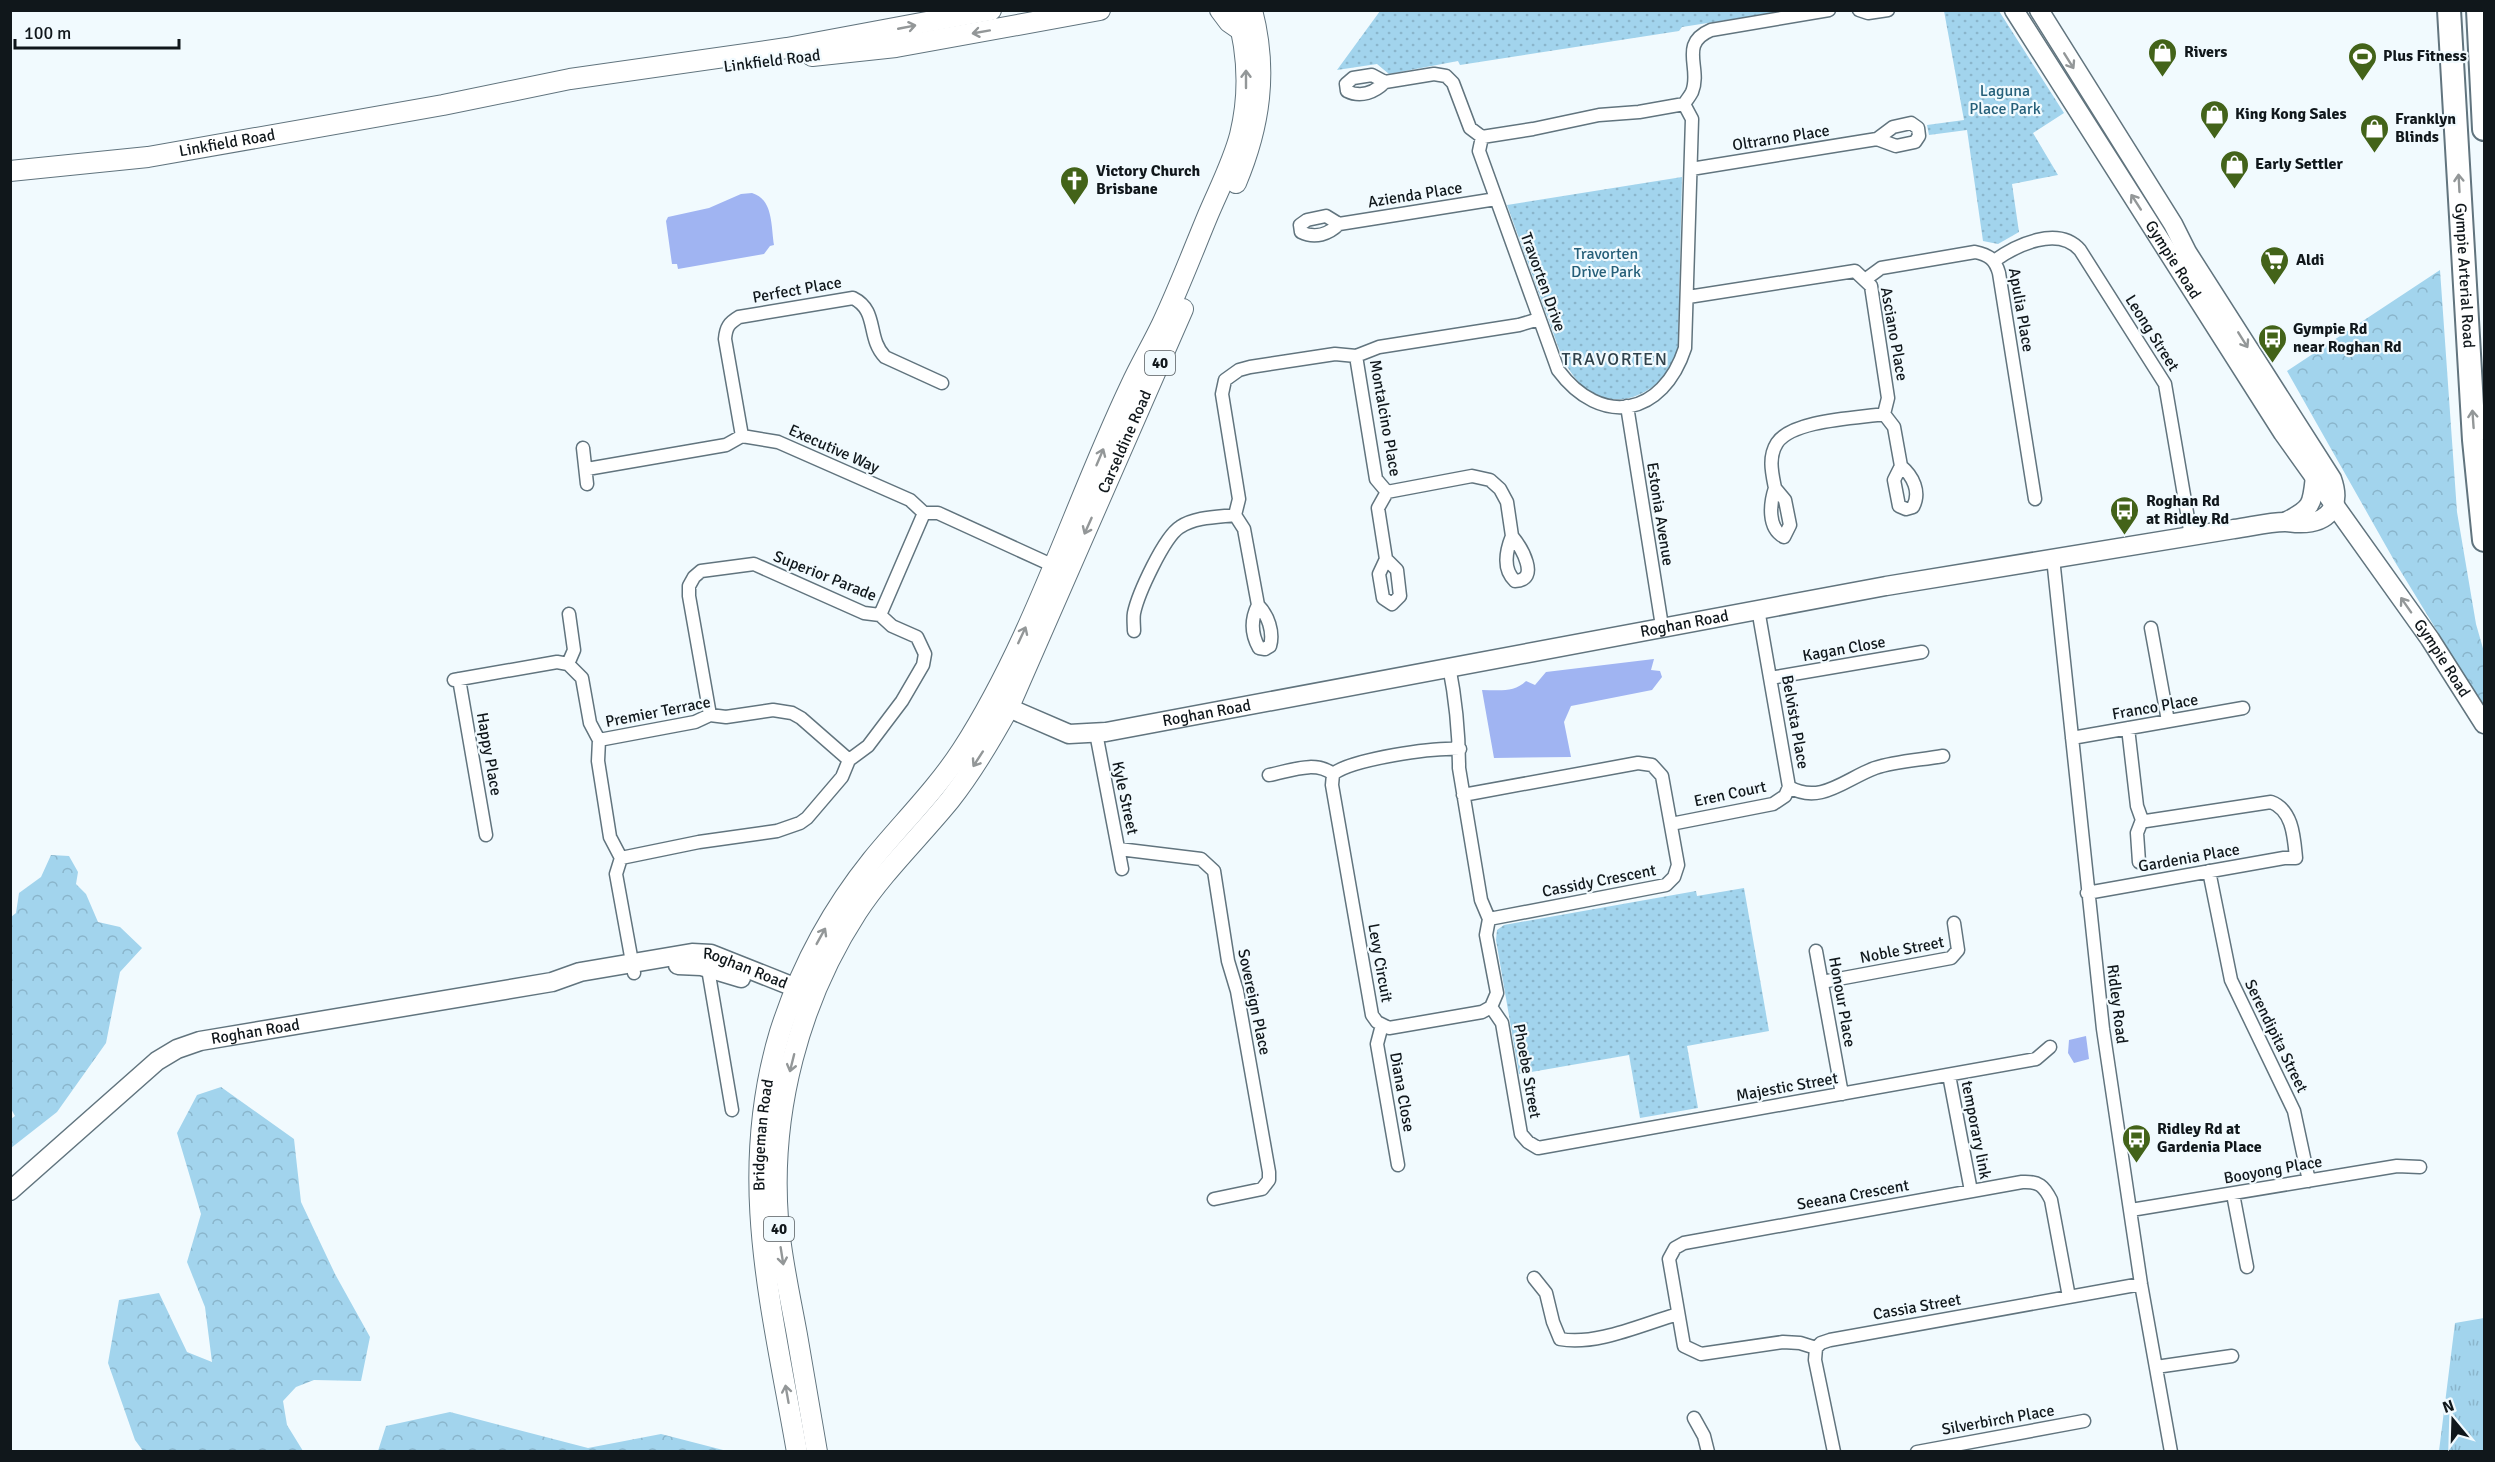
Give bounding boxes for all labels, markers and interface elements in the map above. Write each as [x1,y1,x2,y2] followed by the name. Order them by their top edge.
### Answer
[15,12,178,50] scale bar
[896,21,916,32] one-way arrow
[24,22,71,44] text: 100 m
[972,27,992,38] one-way arrow
[2147,36,2179,78] shop icon: Rivers
[2346,40,2378,82] sports icon: Plus Fitness
[2184,42,2227,62] place label: Rivers
[722,45,822,77] street label: Linkfield Road
[2383,46,2467,66] place label: Plus Fitness
[2064,52,2076,69] one-way arrow
[1240,70,1252,90] one-way arrow
[1969,81,2041,119] park label: Laguna Place Park
[2198,98,2230,140] shop icon: King Kong Sales
[2235,104,2347,124] place label: King Kong Sales
[2395,109,2456,147] place label: Franklyn Blinds
[2358,112,2390,154] shop icon: Franklyn Blinds
[1731,120,1831,156] street label: Oltrarno Place
[177,125,277,161] street label: Linkfield Road
[2218,148,2250,190] shop icon: Early Settler
[2255,154,2344,174] place label: Early Settler
[1096,161,1201,199] place label: Victory Church Brisbane
[1059,164,1091,206] church icon: Victory Church Brisbane
[2453,173,2464,193] one-way arrow
[1366,178,1464,212] street label: Azienda Place
[2130,194,2142,210] one-way arrow
[2450,202,2479,349] street label: Gympie Arterial Road
[2140,217,2205,303] street label: Gympie Road
[1516,230,1570,334] street label: Travorten Drive
[1571,244,1641,282] park label: Travorten Drive Park
[2259,244,2291,286] supermarket icon: Aldi
[2296,250,2324,270] place label: Aldi
[2004,266,2038,354] street label: Apulia Place
[751,272,843,308] street label: Perfect Place
[1876,286,1912,382] street label: Asciano Place
[2121,291,2184,375] street label: Leong Street
[2293,319,2402,357] place label: Gympie Rd near Roghan Rd
[2256,322,2288,364] bus stop icon: Gympie Rd near Roghan Rd
[2237,331,2249,348] one-way arrow
[1561,348,1669,370] district label: TRAVORTEN
[1145,351,1175,375] road number: 40
[1365,358,1405,478] street label: Montalcino Place
[1094,387,1156,497] street label: Carseldine Road
[2467,410,2478,430] one-way arrow
[785,420,883,478] street label: Executive Way
[1095,448,1106,466] one-way arrow
[1642,461,1678,567] street label: Estonia Avenue
[2146,491,2230,529] place label: Roghan Rd at Ridley Rd
[2109,494,2141,536] bus stop icon: Roghan Rd at Ridley Rd
[1081,516,1093,534] one-way arrow
[770,546,880,606] street label: Superior Parade
[2400,597,2412,614] one-way arrow
[1638,606,1730,642] street label: Roghan Road
[2409,615,2474,701] street label: Gympie Road
[1017,627,1029,645] one-way arrow
[1801,632,1887,666] street label: Kagan Close
[1777,673,1813,771] street label: Belvista Place
[2110,690,2200,724] street label: Franco Place
[604,692,712,732] street label: Premier Terrace
[1161,695,1252,731] street label: Roghan Road
[472,711,506,797] street label: Happy Place
[972,750,984,767] one-way arrow
[1107,759,1143,837] street label: Kyle Street
[1692,777,1768,811] street label: Eren Court
[2137,839,2241,877] street label: Gardenia Place
[1540,860,1658,902] street label: Cassidy Crescent
[1363,922,1397,1004] street label: Levy Circuit
[816,927,828,944] one-way arrow
[1858,932,1946,968] street label: Noble Street
[703,944,791,993] street label: Roghan Road
[1233,947,1275,1057] street label: Sovereign Place
[1824,955,1860,1049] street label: Honour Place
[2102,963,2132,1045] street label: Ridley Road
[2240,976,2312,1096] street label: Serendipita Street
[209,1014,301,1049] street label: Roghan Road
[1509,1022,1545,1120] street label: Phoebe Street
[1385,1051,1419,1133] street label: Diana Close
[785,1053,797,1072] one-way arrow
[1734,1068,1840,1106] street label: Majestic Street
[749,1078,778,1191] street label: Bridgeman Road
[1957,1079,1995,1181] street label: temporary link
[2157,1119,2262,1157] place label: Ridley Rd at Gardenia Place
[2120,1122,2152,1164] bus stop icon: Ridley Rd at Gardenia Place
[2222,1151,2324,1189] street label: Booyong Place
[1795,1175,1911,1215] street label: Seeana Crescent
[764,1217,794,1241] road number: 40
[777,1246,788,1266] one-way arrow
[1871,1289,1963,1325] street label: Cassia Street
[781,1385,792,1404] one-way arrow
[2423,1390,2483,1450] north arrow
[2440,1395,2457,1418] text: N
[1940,1400,2056,1440] street label: Silverbirch Place

